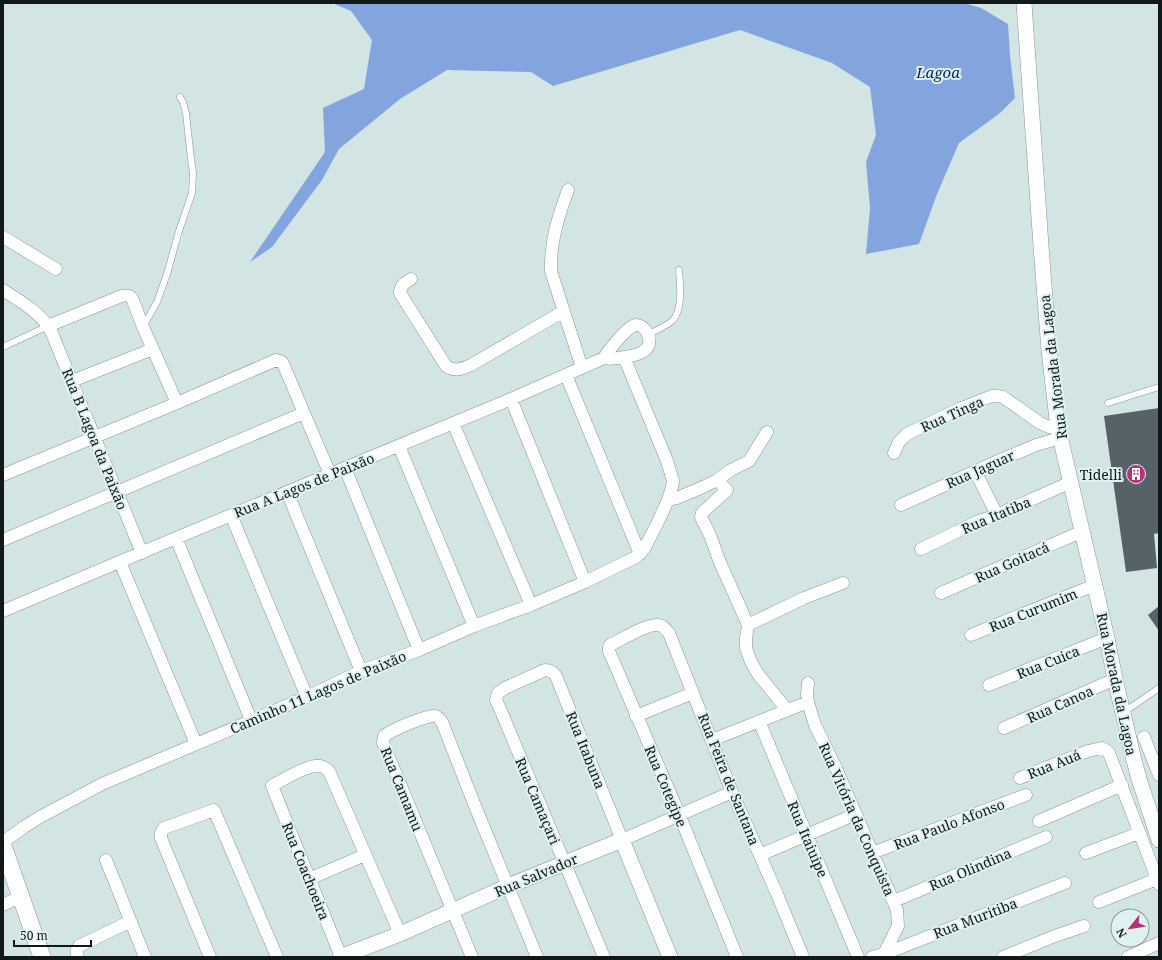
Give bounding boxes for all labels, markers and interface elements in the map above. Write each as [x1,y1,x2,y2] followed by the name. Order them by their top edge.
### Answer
[915,62,960,82] water label: Lagoa
[1035,294,1071,440] street label: Rua Morada da Lagoa
[58,365,132,513] street label: Rua B Lagoa da Paixão
[917,392,987,436] street label: Rua Tinga
[943,445,1018,493] street label: Rua Jaguar
[231,448,377,522] street label: Rua A Lagos de Paixão
[1125,463,1147,485] building icon: Tidelli
[1080,465,1123,484] place label: Tidelli
[958,492,1034,538] street label: Rua Itatiba
[972,537,1052,587] street label: Rua Goitacá
[986,584,1080,636] street label: Rua Curumim
[1093,611,1141,757] street label: Rua Morada da Lagoa
[1014,641,1082,683] street label: Rua Cuica
[227,646,409,738] street label: Caminho 11 Lagos de Paixão
[1024,681,1096,727] street label: Rua Canoa
[562,708,610,792] street label: Rua Itabuna
[694,710,764,848] street label: Rua Feira de Santana
[815,739,899,899] street label: Rua Vitória da Conquista
[640,742,692,830] street label: Rua Cotegipe
[376,744,428,834] street label: Rua Camamu
[1024,745,1084,783] street label: Rua Auá
[511,754,565,848] street label: Rua Camaçari
[891,794,1007,854] street label: Rua Paulo Afonso
[783,798,833,880] street label: Rua Itaiuipe
[278,819,334,923] street label: Rua Coachoeira
[926,843,1014,895] street label: Rua Olindina
[491,849,581,901] street label: Rua Salvador
[930,893,1020,943] street label: Rua Muritiba
[1110,908,1150,948] north arrow
[14,922,91,948] scale bar
[1112,925,1130,941] text: N
[20,927,48,944] text: 50 m

